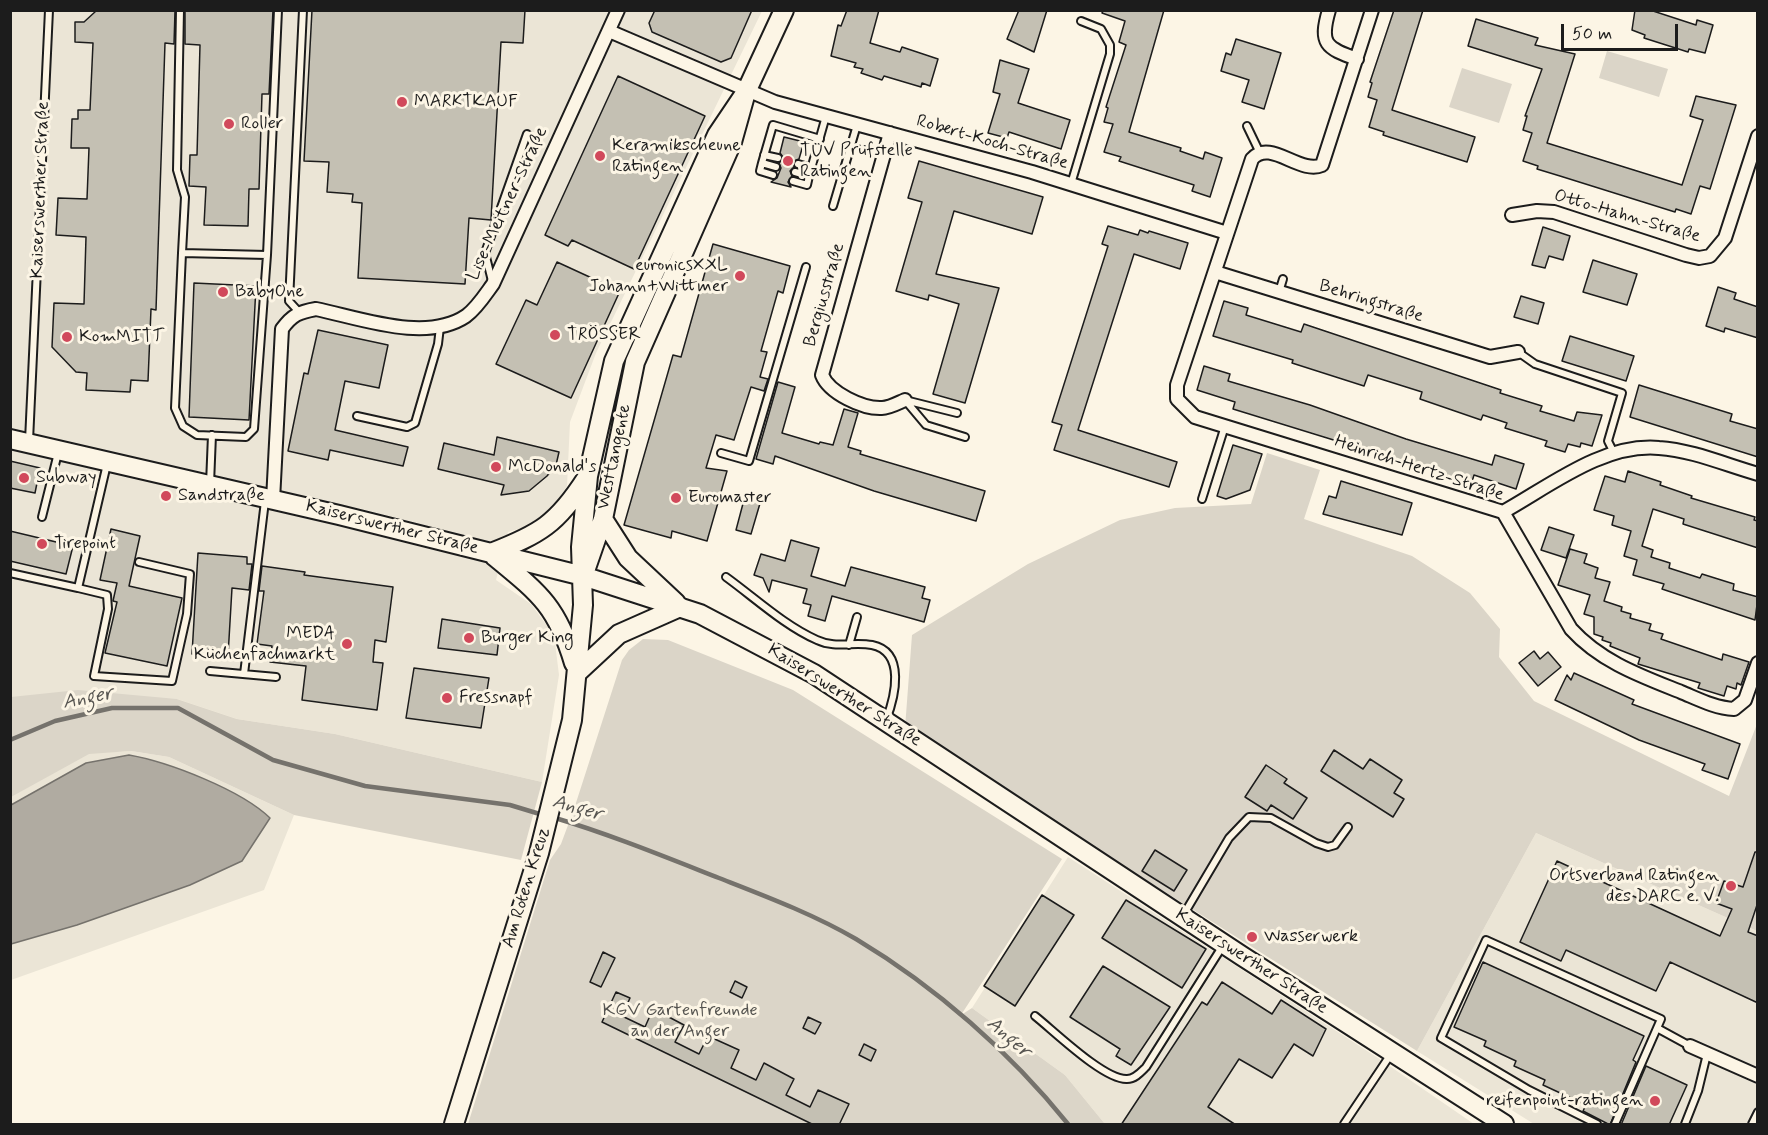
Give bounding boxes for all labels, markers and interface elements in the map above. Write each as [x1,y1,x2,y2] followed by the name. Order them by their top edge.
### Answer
[1564,12,1681,50] scale bar
[1572,22,1612,46] text: 50 m
[414,91,518,113] place label: MARKTKAUF
[395,95,409,109] marker: MARKTKAUF
[27,101,55,279] street label: Kaiserswerther Straße
[913,111,1071,175] street label: Robert-Koch-Straße
[241,113,283,135] place label: Roller
[222,117,236,131] marker: Roller
[463,124,553,284] street label: Lise-Meitner-Straße
[612,135,741,178] place label: Keramikscheune Ratingen
[800,140,913,182] place label: TÜV Prüfstelle Ratingen
[593,149,607,163] marker: Keramikscheune Ratingen
[781,154,795,168] marker: TÜV Prüfstelle Ratingen
[1551,186,1703,248] street label: Otto-Hahn-Straße
[800,241,850,349] street label: Bergiusstraße
[589,255,728,298] place label: euronicsXXL Johann+Wittmer
[733,269,747,283] marker: euronicsXXL Johann+Wittmer
[1316,276,1426,328] street label: Behringstraße
[235,281,304,303] place label: BabyOne
[216,285,230,299] marker: BabyOne
[567,324,641,346] place label: TRÖSSER
[79,326,164,348] place label: KomMITT
[548,328,562,342] marker: TRÖSSER
[60,330,74,344] marker: KomMITT
[593,402,637,512] street label: Westtangente
[1332,431,1506,507] street label: Heinrich-Hertz-Straße
[508,456,596,478] place label: McDonald's
[489,460,503,474] marker: McDonald's
[36,467,97,489] place label: Subway
[17,471,31,485] marker: Subway
[178,485,265,507] place label: Sandstraße
[688,487,772,509] place label: Euromaster
[159,489,173,503] marker: Sandstraße
[669,491,683,505] marker: Euromaster
[303,496,481,560] street label: Kaiserswerther Straße
[54,533,116,555] place label: Tirepoint
[35,537,49,551] marker: Tirepoint
[194,623,335,666] place label: MEDA Küchenfachmarkt
[481,627,574,649] place label: Burger King
[462,631,476,645] marker: Burger King
[340,637,354,651] marker: MEDA Küchenfachmarkt
[763,640,925,752] street label: Kaiserswerther Straße
[61,682,115,716] water label: Anger
[459,687,532,709] place label: Fressnapf
[440,691,454,705] marker: Fressnapf
[549,790,605,828] water label: Anger
[498,825,556,951] street label: Am Roten Kreuz
[1549,865,1719,908] place label: Ortsverband Ratingen des DARC e. V.
[1724,879,1738,893] marker: Ortsverband Ratingen des DARC e. V.
[1171,905,1331,1019] street label: Kaiserswerther Straße
[1264,926,1358,948] place label: Wasserwerk
[1245,930,1259,944] marker: Wasserwerk
[602,1000,758,1042] park label: KGV Gartenfreunde an der Anger
[981,1012,1035,1064] water label: Anger
[1486,1090,1643,1112] place label: reifenpoint-ratingen
[1648,1094,1662,1108] marker: reifenpoint-ratingen

